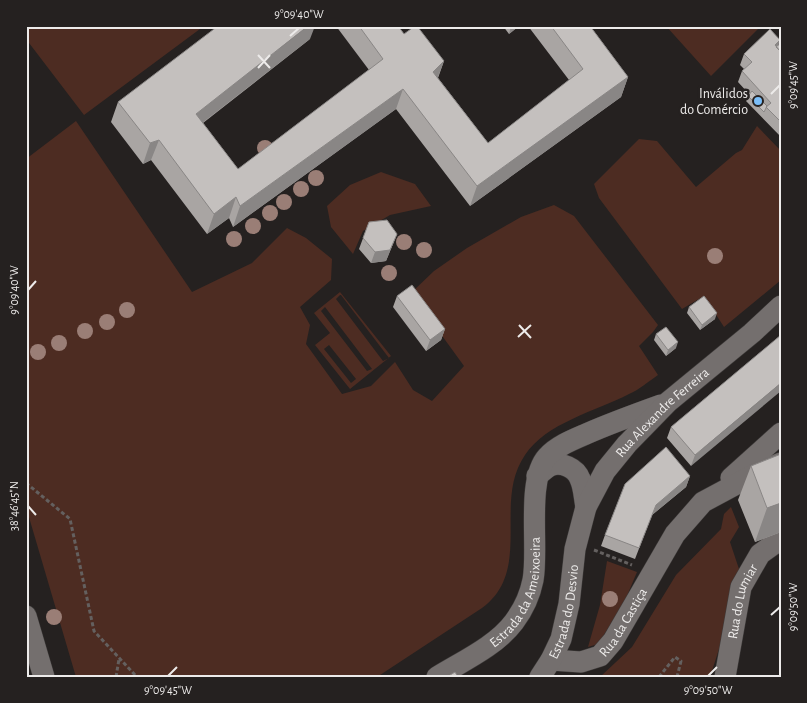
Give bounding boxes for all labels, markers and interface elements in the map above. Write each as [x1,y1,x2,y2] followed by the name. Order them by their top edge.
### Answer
[274,8,324,20] text: 9°09'40"W
[787,61,799,109] text: 9°09'45"W
[680,87,748,117] place label: Inválidos do Comércio
[752,95,764,107] marker: Inválidos do Comércio
[8,265,20,315] text: 9°09'40"W
[613,365,712,460] street label: Rua Alexandre Ferreira
[8,481,20,531] text: 38°46'45"N
[487,536,543,650] street label: Estrada da Ameixoeira
[726,561,761,640] street label: Rua do Lumiar
[547,564,581,661] street label: Estrada do Desvio
[787,582,799,631] text: 9°09'50"W
[597,585,650,660] street label: Rua da Castiça
[144,684,192,696] text: 9°09'45"W
[684,684,733,696] text: 9°09'50"W

